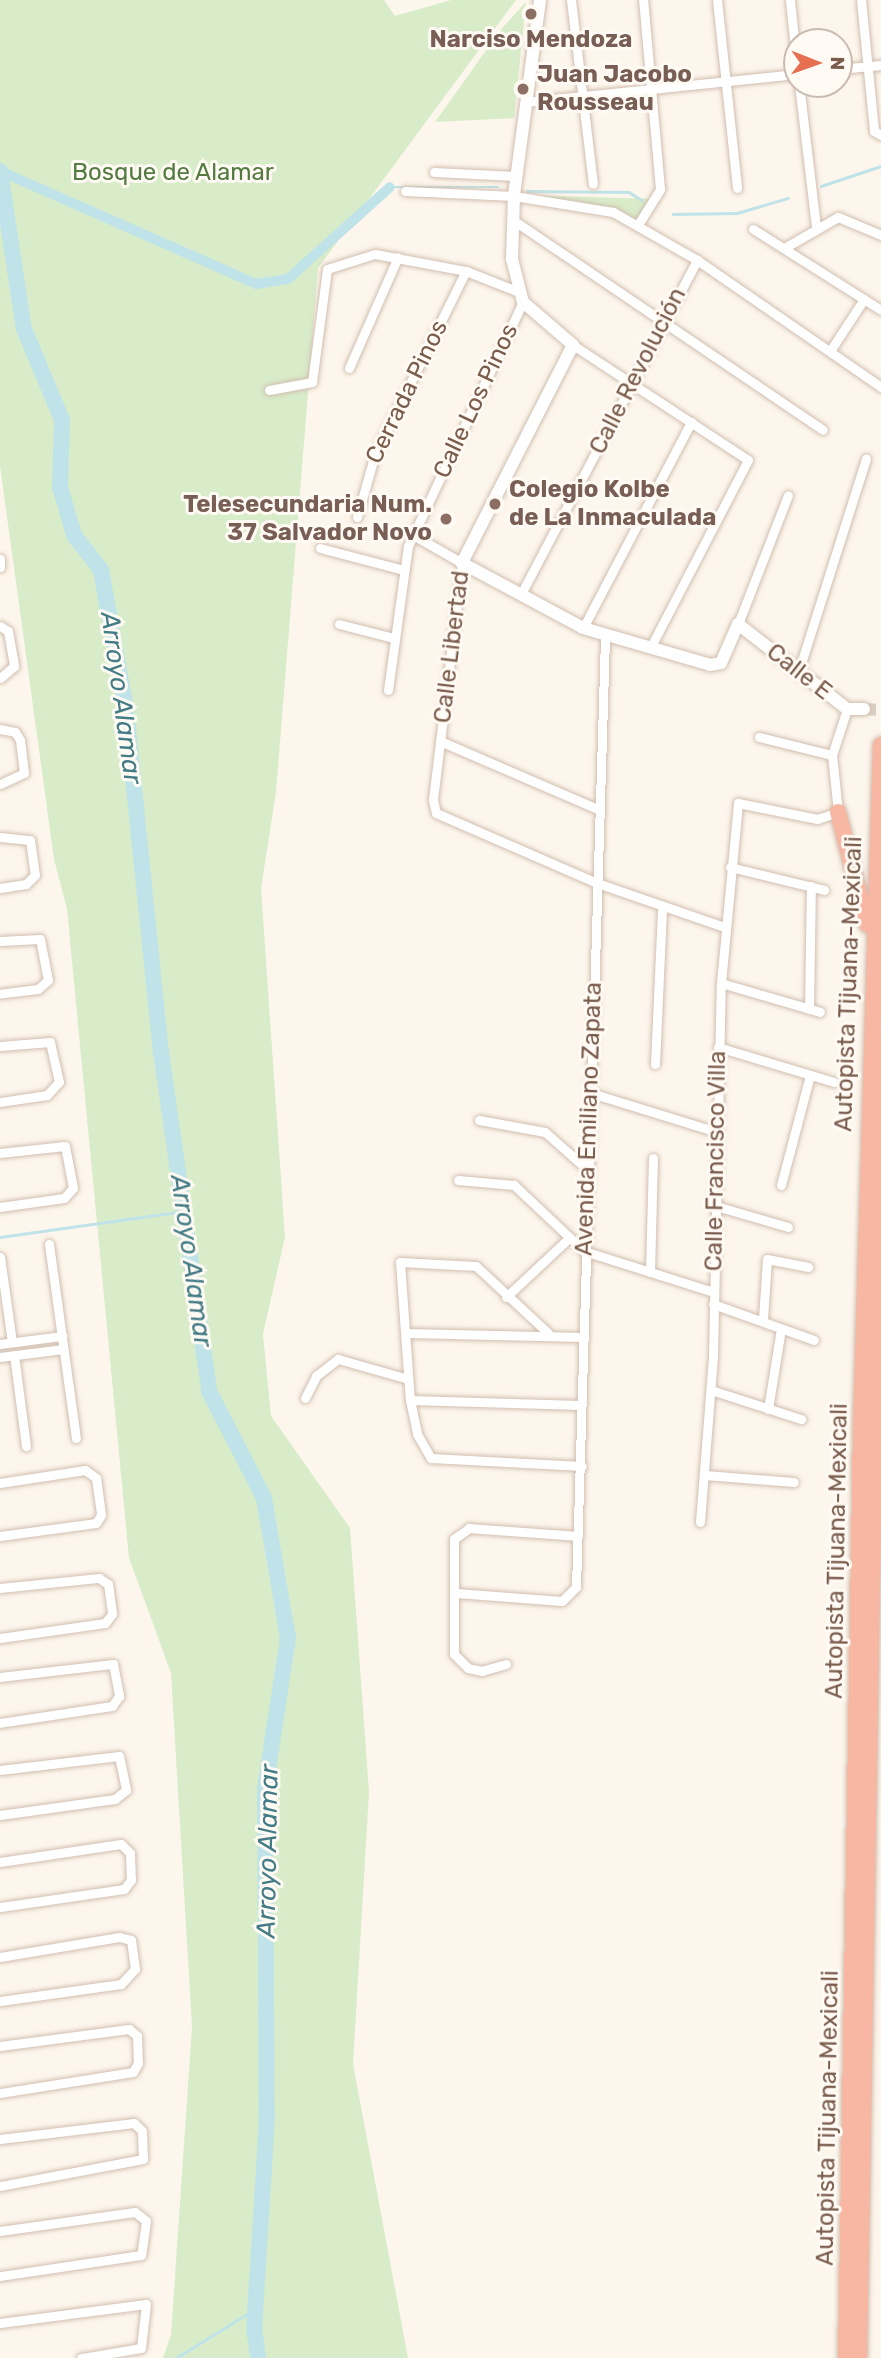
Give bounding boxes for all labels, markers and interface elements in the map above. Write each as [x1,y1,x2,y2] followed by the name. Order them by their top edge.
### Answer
[523,6,539,22] marker: Narciso Mendoza
[430,26,632,54] place label: Narciso Mendoza
[783,28,853,98] north arrow
[826,56,849,70] text: N
[537,61,692,117] place label: Juan Jacobo Rousseau
[515,81,531,97] marker: Juan Jacobo Rousseau
[72,159,274,187] park label: Bosque de Alamar
[584,283,692,459] street label: Calle Revolución
[360,316,454,468] street label: Cerrada Pinos
[428,319,524,483] street label: Calle Los Pinos
[509,476,716,532] place label: Colegio Kolbe de La Inmaculada
[183,491,432,547] place label: Telesecundaria Num. 37 Salvador Novo
[487,496,503,512] marker: Colegio Kolbe de La Inmaculada
[438,511,454,527] marker: Telesecundaria Num. 37 Salvador Novo
[428,569,476,725] street label: Calle Libertad
[93,610,149,786] water label: Arroyo Alamar
[761,638,837,706] street label: Calle E
[829,836,869,1132] street label: Autopista Tijuana-Mexicali
[570,982,608,1256] street label: Avenida Emiliano Zapata
[700,1050,732,1272] street label: Calle Francisco Villa
[163,1173,219,1349] water label: Arroyo Alamar
[820,1403,854,1699] street label: Autopista Tijuana-Mexicali
[251,1764,285,1938] water label: Arroyo Alamar
[811,1970,845,2266] street label: Autopista Tijuana-Mexicali

